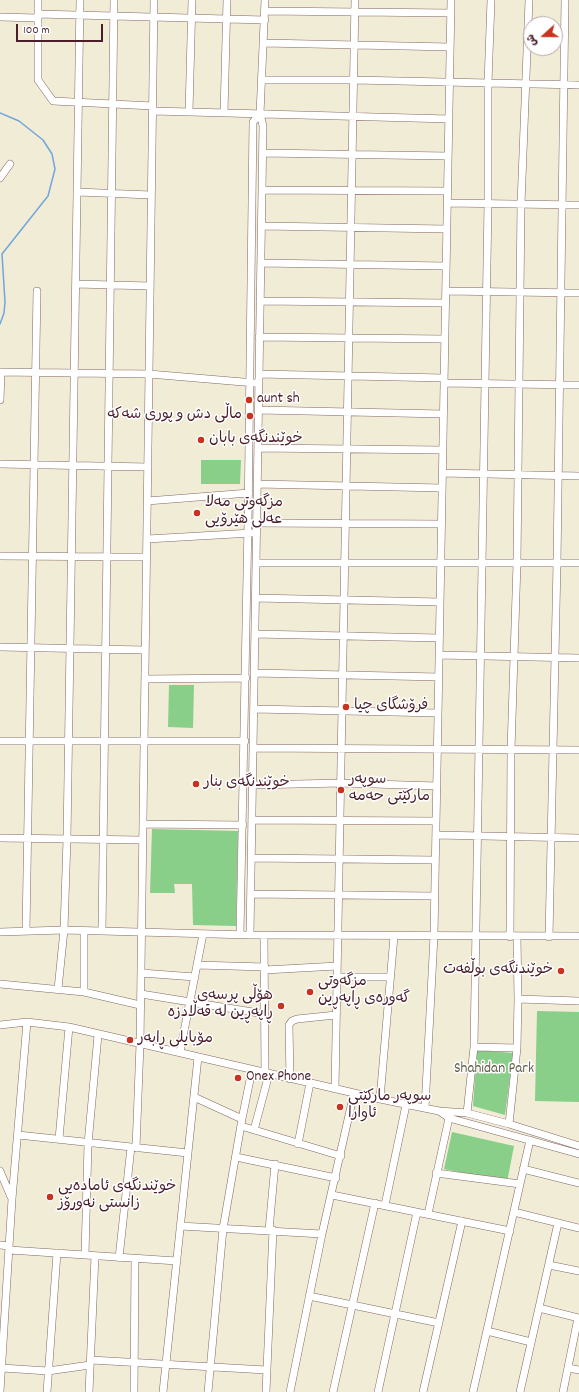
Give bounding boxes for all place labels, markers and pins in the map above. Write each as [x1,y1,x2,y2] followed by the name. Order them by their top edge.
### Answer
[257,391,300,409] place label: aunt sh
[244,395,254,405] marker: aunt sh
[107,407,242,425] place label: ماڵی دش و پوری شەکە
[245,411,255,421] marker: ماڵی دش و پوری شەکە
[209,431,303,449] place label: خوێندنگەی بابان
[196,435,206,445] marker: خوێندنگەی بابان
[205,495,283,530] place label: مزگەوتی مەلا عەلی هێرۆیی
[192,508,202,518] marker: مزگەوتی مەلا عەلی هێرۆیی
[354,698,428,716] place label: فرۆشگای چیا
[341,702,351,712] marker: فرۆشگای چیا
[349,772,430,807] place label: سوپەر مارکێتی حەمە
[204,775,290,793] place label: خوێندنگەی بنار
[191,779,201,789] marker: خوێندنگەی بنار
[336,785,346,795] marker: سوپەر مارکێتی حەمە
[443,962,553,980] place label: خوێندنگەی بوڵفەت
[556,966,566,976] marker: خوێندنگەی بوڵفەت
[318,974,410,1009] place label: مزگەوتی گەورەی ڕاپەڕین
[305,987,315,997] marker: مزگەوتی گەورەی ڕاپەڕین
[167,988,273,1023] place label: هۆڵی پرسەی ڕاپەڕین لە قەڵادزە
[276,1001,286,1011] marker: هۆڵی پرسەی ڕاپەڕین لە قەڵادزە
[138,1031,213,1049] place label: مۆبایلی ڕابەر
[125,1035,135,1045] marker: مۆبایلی ڕابەر
[246,1069,311,1087] place label: Onex Phone
[233,1073,243,1083] marker: Onex Phone
[348,1089,431,1124] place label: سوپەر مارکێتی ئاوارا
[335,1102,345,1112] marker: سوپەر مارکێتی ئاوارا
[58,1179,176,1214] place label: خوێندنگەی ئامادەیی زانستی نەورۆز
[45,1192,55,1202] marker: خوێندنگەی ئامادەیی زانستی نەورۆز

